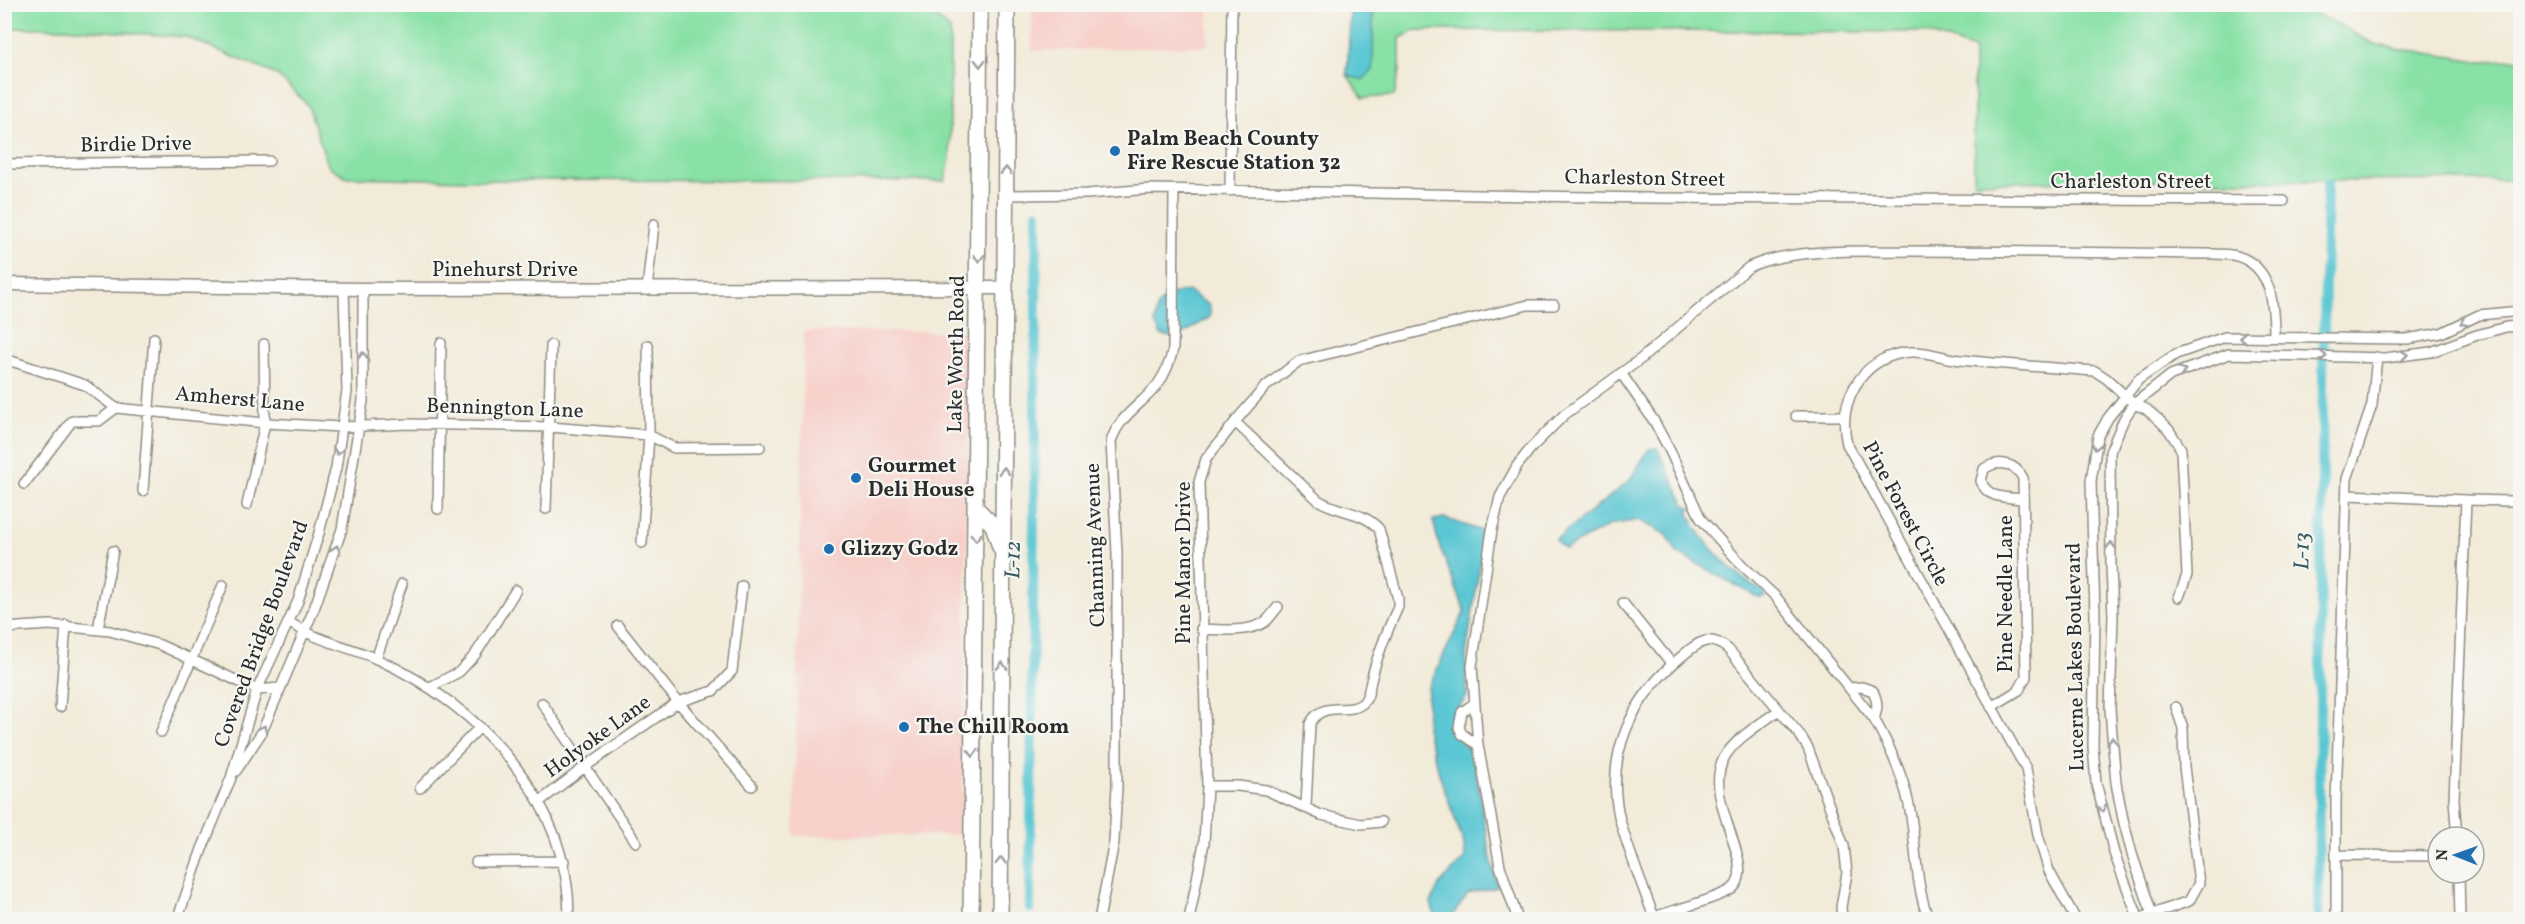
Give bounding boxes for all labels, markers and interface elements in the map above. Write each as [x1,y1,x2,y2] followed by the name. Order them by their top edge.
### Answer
[974,58,986,67] one-way arrow
[1127,125,1341,178] place label: Palm Beach County Fire Rescue Station 32
[80,130,192,160] street label: Birdie Drive
[1108,144,1122,158] marker: Palm Beach County Fire Rescue Station 32
[1564,163,1726,195] street label: Charleston Street
[1000,167,1012,176] one-way arrow
[2051,168,2211,197] street label: Charleston Street
[973,253,985,262] one-way arrow
[432,256,578,285] street label: Pinehurst Drive
[941,275,973,433] street label: Lake Worth Road
[2459,315,2470,327] one-way arrow
[2238,330,2247,343] one-way arrow
[2400,349,2409,362] one-way arrow
[2319,350,2328,363] one-way arrow
[357,352,369,361] one-way arrow
[2176,366,2187,379] one-way arrow
[174,380,306,420] street label: Amherst Lane
[426,392,584,426] street label: Bennington Lane
[1855,436,1955,592] street label: Pine Forest Circle
[2090,441,2103,451] one-way arrow
[333,447,345,456] one-way arrow
[868,452,975,505] place label: Gourmet Deli House
[1079,462,1113,628] street label: Channing Avenue
[998,467,1010,476] one-way arrow
[849,471,863,485] marker: Gourmet Deli House
[1170,481,1199,645] street label: Pine Manor Drive
[1992,515,2021,673] street label: Pine Needle Lane
[207,516,317,752] street label: Covered Bridge Boulevard
[970,532,983,541] one-way arrow
[2287,532,2319,570] water label: L-13
[841,535,958,564] place label: Glizzy Godz
[998,541,1030,579] water label: L-12
[2105,541,2117,550] one-way arrow
[822,542,836,556] marker: Glizzy Godz
[2060,542,2092,772] street label: Lucerne Lakes Boulevard
[329,544,341,555] one-way arrow
[996,662,1009,671] one-way arrow
[539,688,657,786] street label: Holyoke Lane
[916,713,1069,742] place label: The Chill Room
[897,720,911,734] marker: The Chill Room
[255,724,267,735] one-way arrow
[2106,736,2119,745] one-way arrow
[967,748,979,757] one-way arrow
[2095,803,2108,813] one-way arrow
[2426,825,2486,885] north arrow
[2432,848,2454,861] text: N
[995,857,1007,866] one-way arrow

